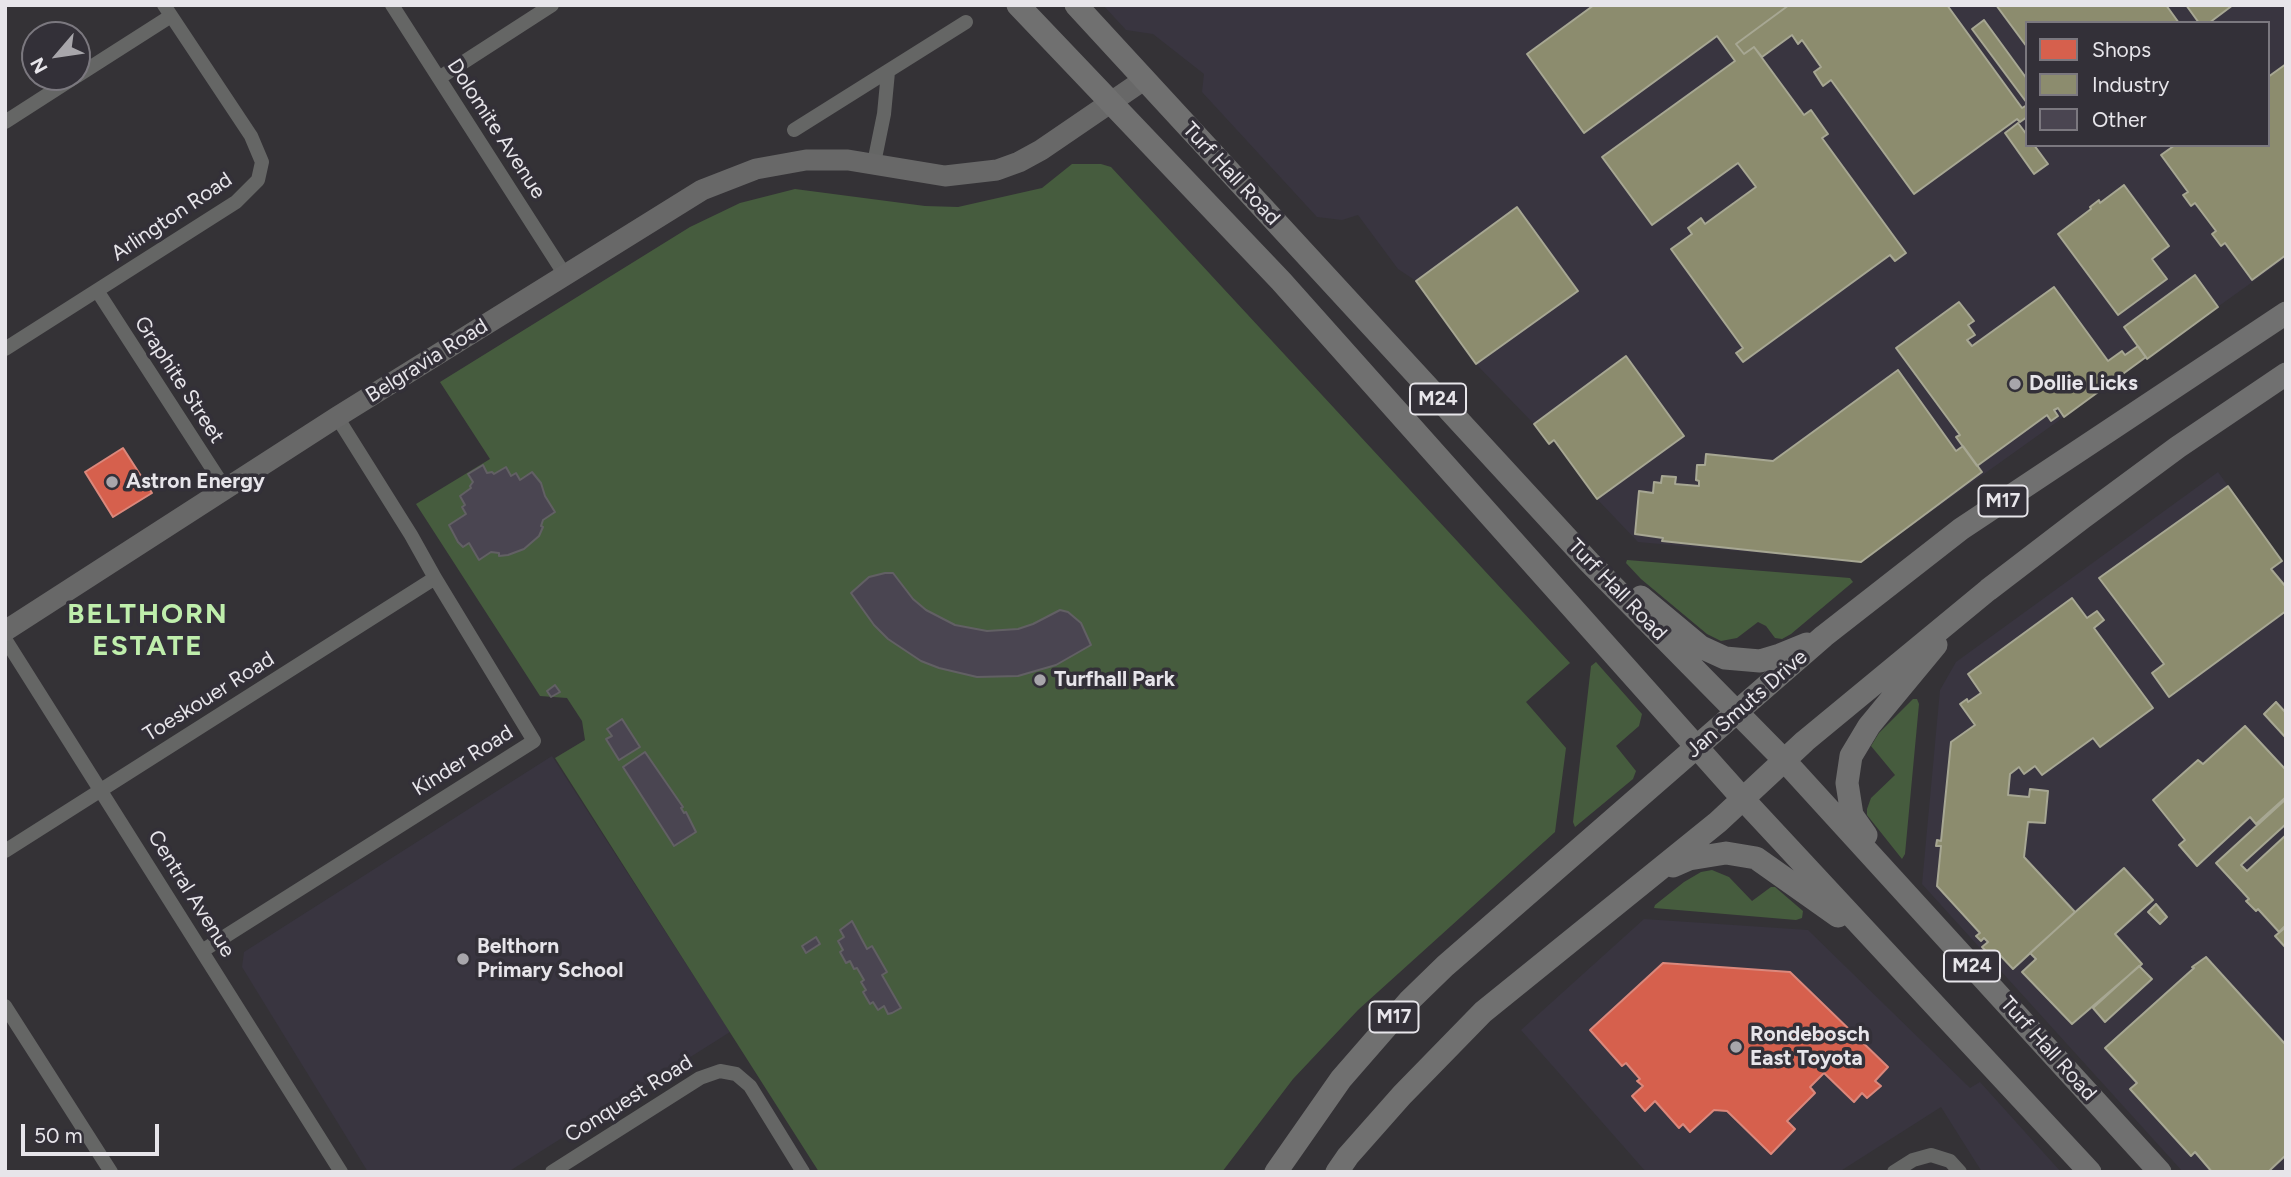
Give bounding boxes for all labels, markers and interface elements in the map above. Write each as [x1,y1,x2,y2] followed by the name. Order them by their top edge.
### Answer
[21,21,91,91] north arrow
[2025,21,2270,147] legend
[2092,37,2151,62] text: Shops
[25,53,53,77] text: N
[441,54,551,204] street label: Dolomite Avenue
[2092,72,2169,97] text: Industry
[2092,107,2147,132] text: Other
[1177,117,1285,231] street label: Turf Hall Road
[107,167,237,267] street label: Arlington Road
[129,312,229,448] street label: Graphite Street
[361,314,493,408] street label: Belgravia Road
[2029,371,2138,397] place label: Dollie Licks
[2007,376,2023,392] marker: Dollie Licks
[1410,384,1466,414] road number: M24
[126,469,265,495] place label: Astron Energy
[104,474,120,490] marker: Astron Energy
[1979,486,2028,516] road number: M17
[1562,534,1672,646] street label: Turf Hall Road
[68,598,228,664] district label: BELTHORN ESTATE
[1681,645,1813,763] street label: Jan Smuts Drive
[139,647,279,747] street label: Toeskouer Road
[1054,667,1175,693] place label: Turfhall Park
[1032,672,1048,688] marker: Turfhall Park
[408,720,518,802] street label: Kinder Road
[142,826,240,962] street label: Central Avenue
[477,934,623,984] place label: Belthorn Primary School
[1944,950,2000,982] road number: M24
[455,951,471,967] marker: Belthorn Primary School
[1995,992,2101,1106] street label: Turf Hall Road
[1370,1001,1418,1032] road number: M17
[1750,1022,1870,1072] place label: Rondebosch East Toyota
[1728,1039,1744,1055] marker: Rondebosch East Toyota
[561,1050,697,1148] street label: Conquest Road
[24,1110,163,1154] scale bar
[34,1123,83,1148] text: 50 m

